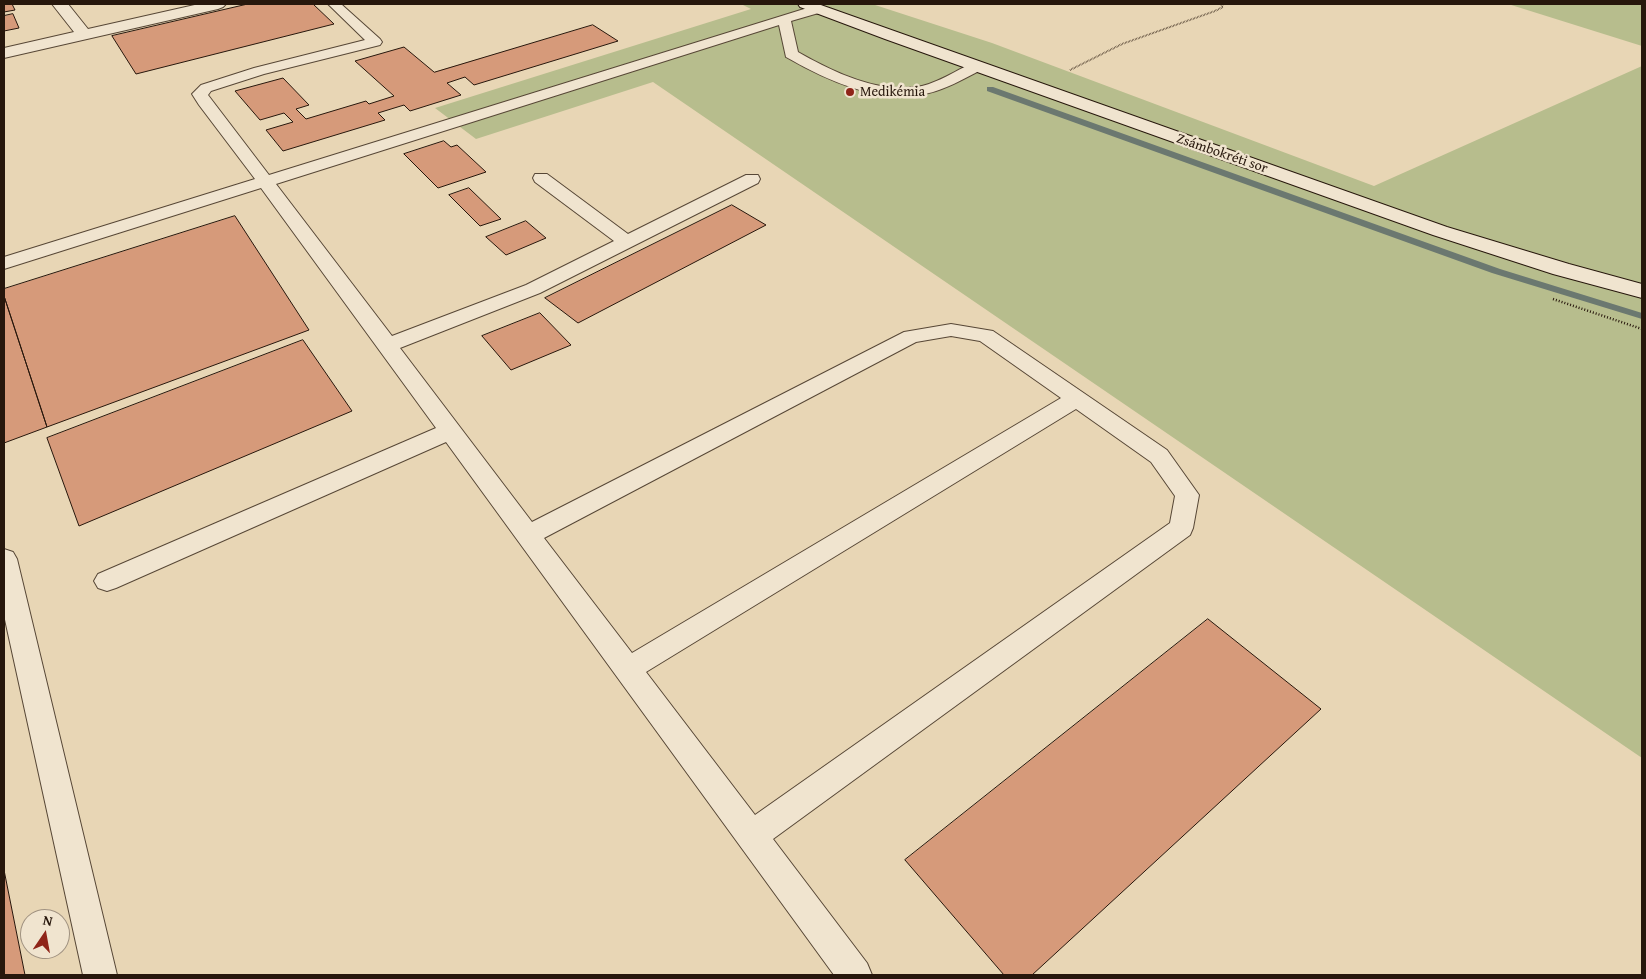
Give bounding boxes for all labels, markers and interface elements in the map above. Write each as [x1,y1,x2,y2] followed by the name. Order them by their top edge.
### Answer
[860,84,925,100] place label: Medikémia
[844,86,856,98] marker: Medikémia
[1174,131,1270,177] street label: Zsámbokréti sor
[20,909,70,959] north arrow
[41,910,55,931] text: N

